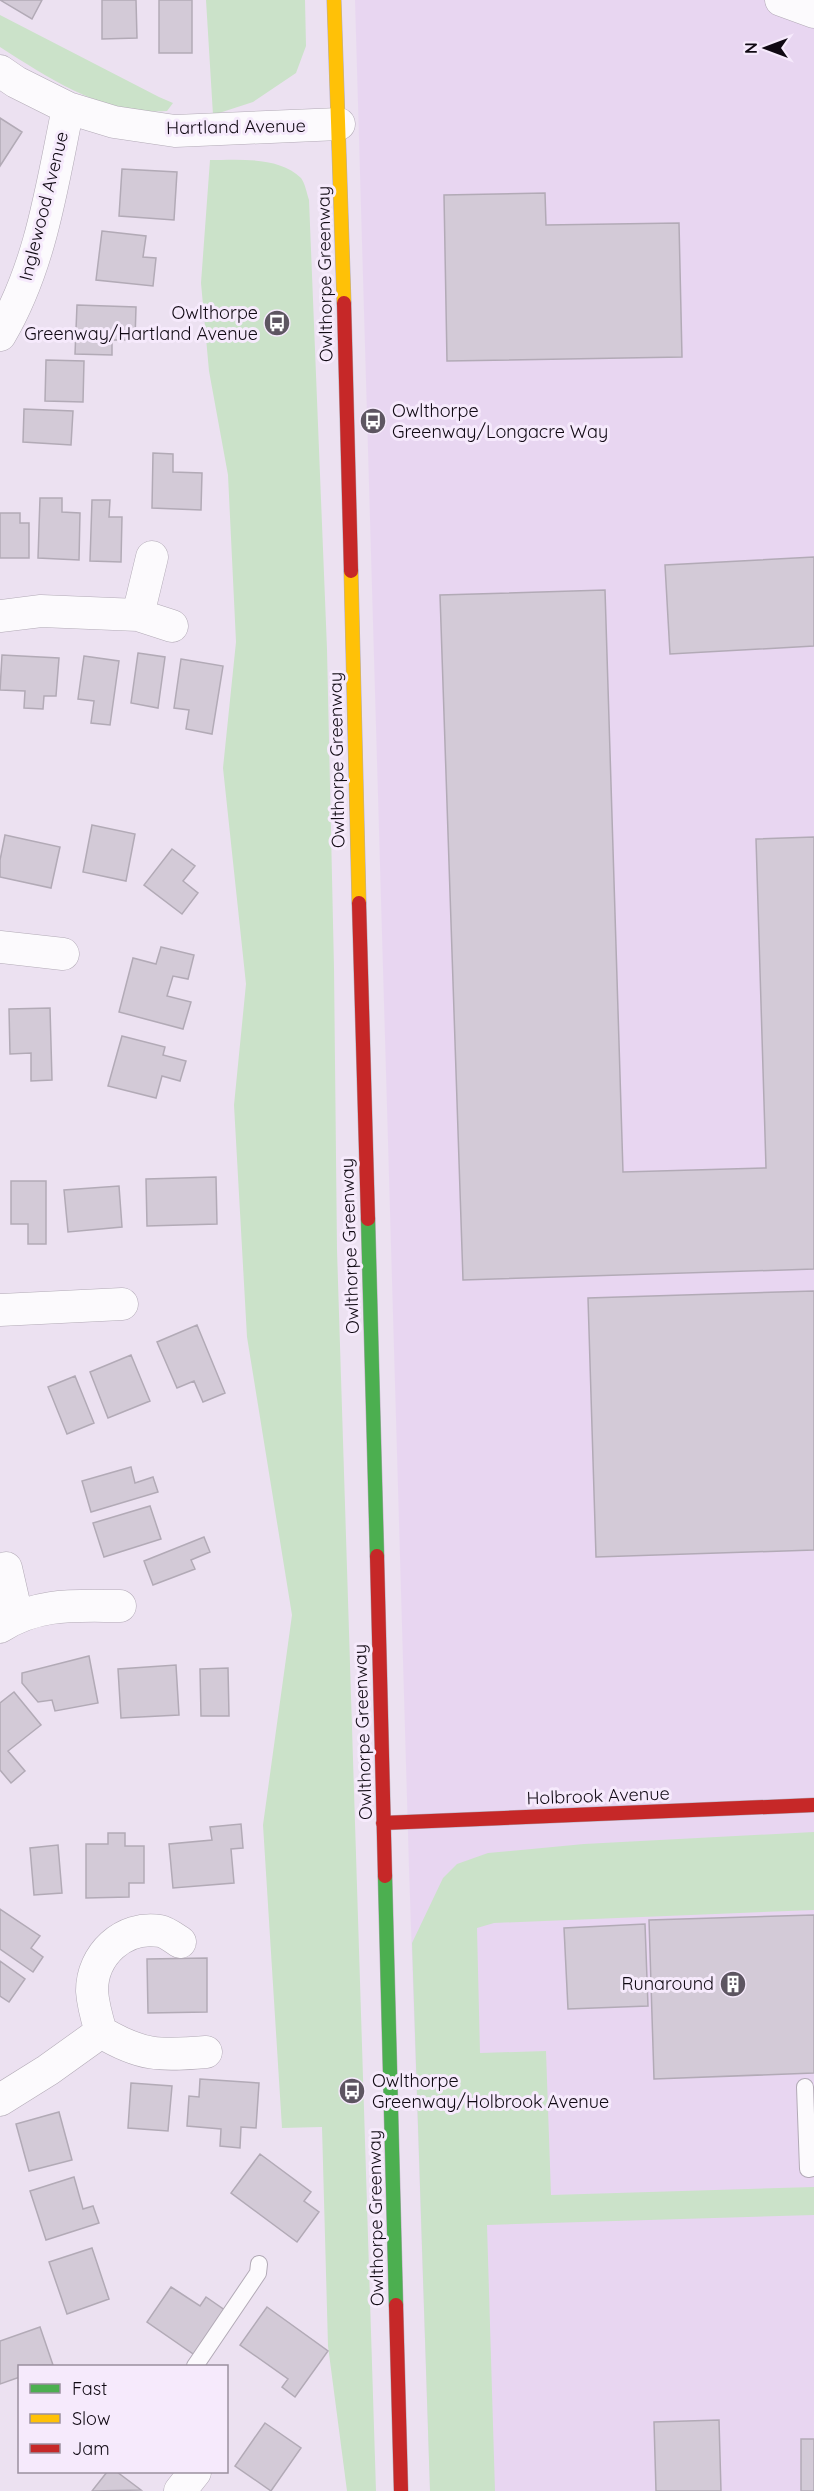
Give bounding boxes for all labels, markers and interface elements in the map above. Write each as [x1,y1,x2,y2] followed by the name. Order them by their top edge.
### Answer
[736,18,796,78] north arrow
[741,42,761,54] text: N
[166,114,306,139] street label: Hartland Avenue
[14,129,73,283] street label: Inglewood Avenue
[311,186,338,362] street label: Owlthorpe Greenway
[24,301,258,345] place label: Owlthorpe Greenway/Hartland Avenue
[262,308,292,338] bus stop icon: Owlthorpe Greenway/Hartland Avenue
[392,399,608,443] place label: Owlthorpe Greenway/Longacre Way
[358,406,388,436] bus stop icon: Owlthorpe Greenway/Longacre Way
[323,672,350,848] street label: Owlthorpe Greenway
[335,1158,364,1334] street label: Owlthorpe Greenway
[348,1644,377,1820] street label: Owlthorpe Greenway
[526,1782,670,1809] street label: Holbrook Avenue
[718,1969,748,1999] building icon: Runaround
[622,1972,714,1995] place label: Runaround
[372,2069,609,2113] place label: Owlthorpe Greenway/Holbrook Avenue
[337,2076,367,2106] bus stop icon: Owlthorpe Greenway/Holbrook Avenue
[362,2130,389,2306] street label: Owlthorpe Greenway
[18,2365,228,2473] legend
[72,2377,107,2400] text: Fast
[72,2407,110,2430] text: Slow
[72,2437,110,2460] text: Jam

